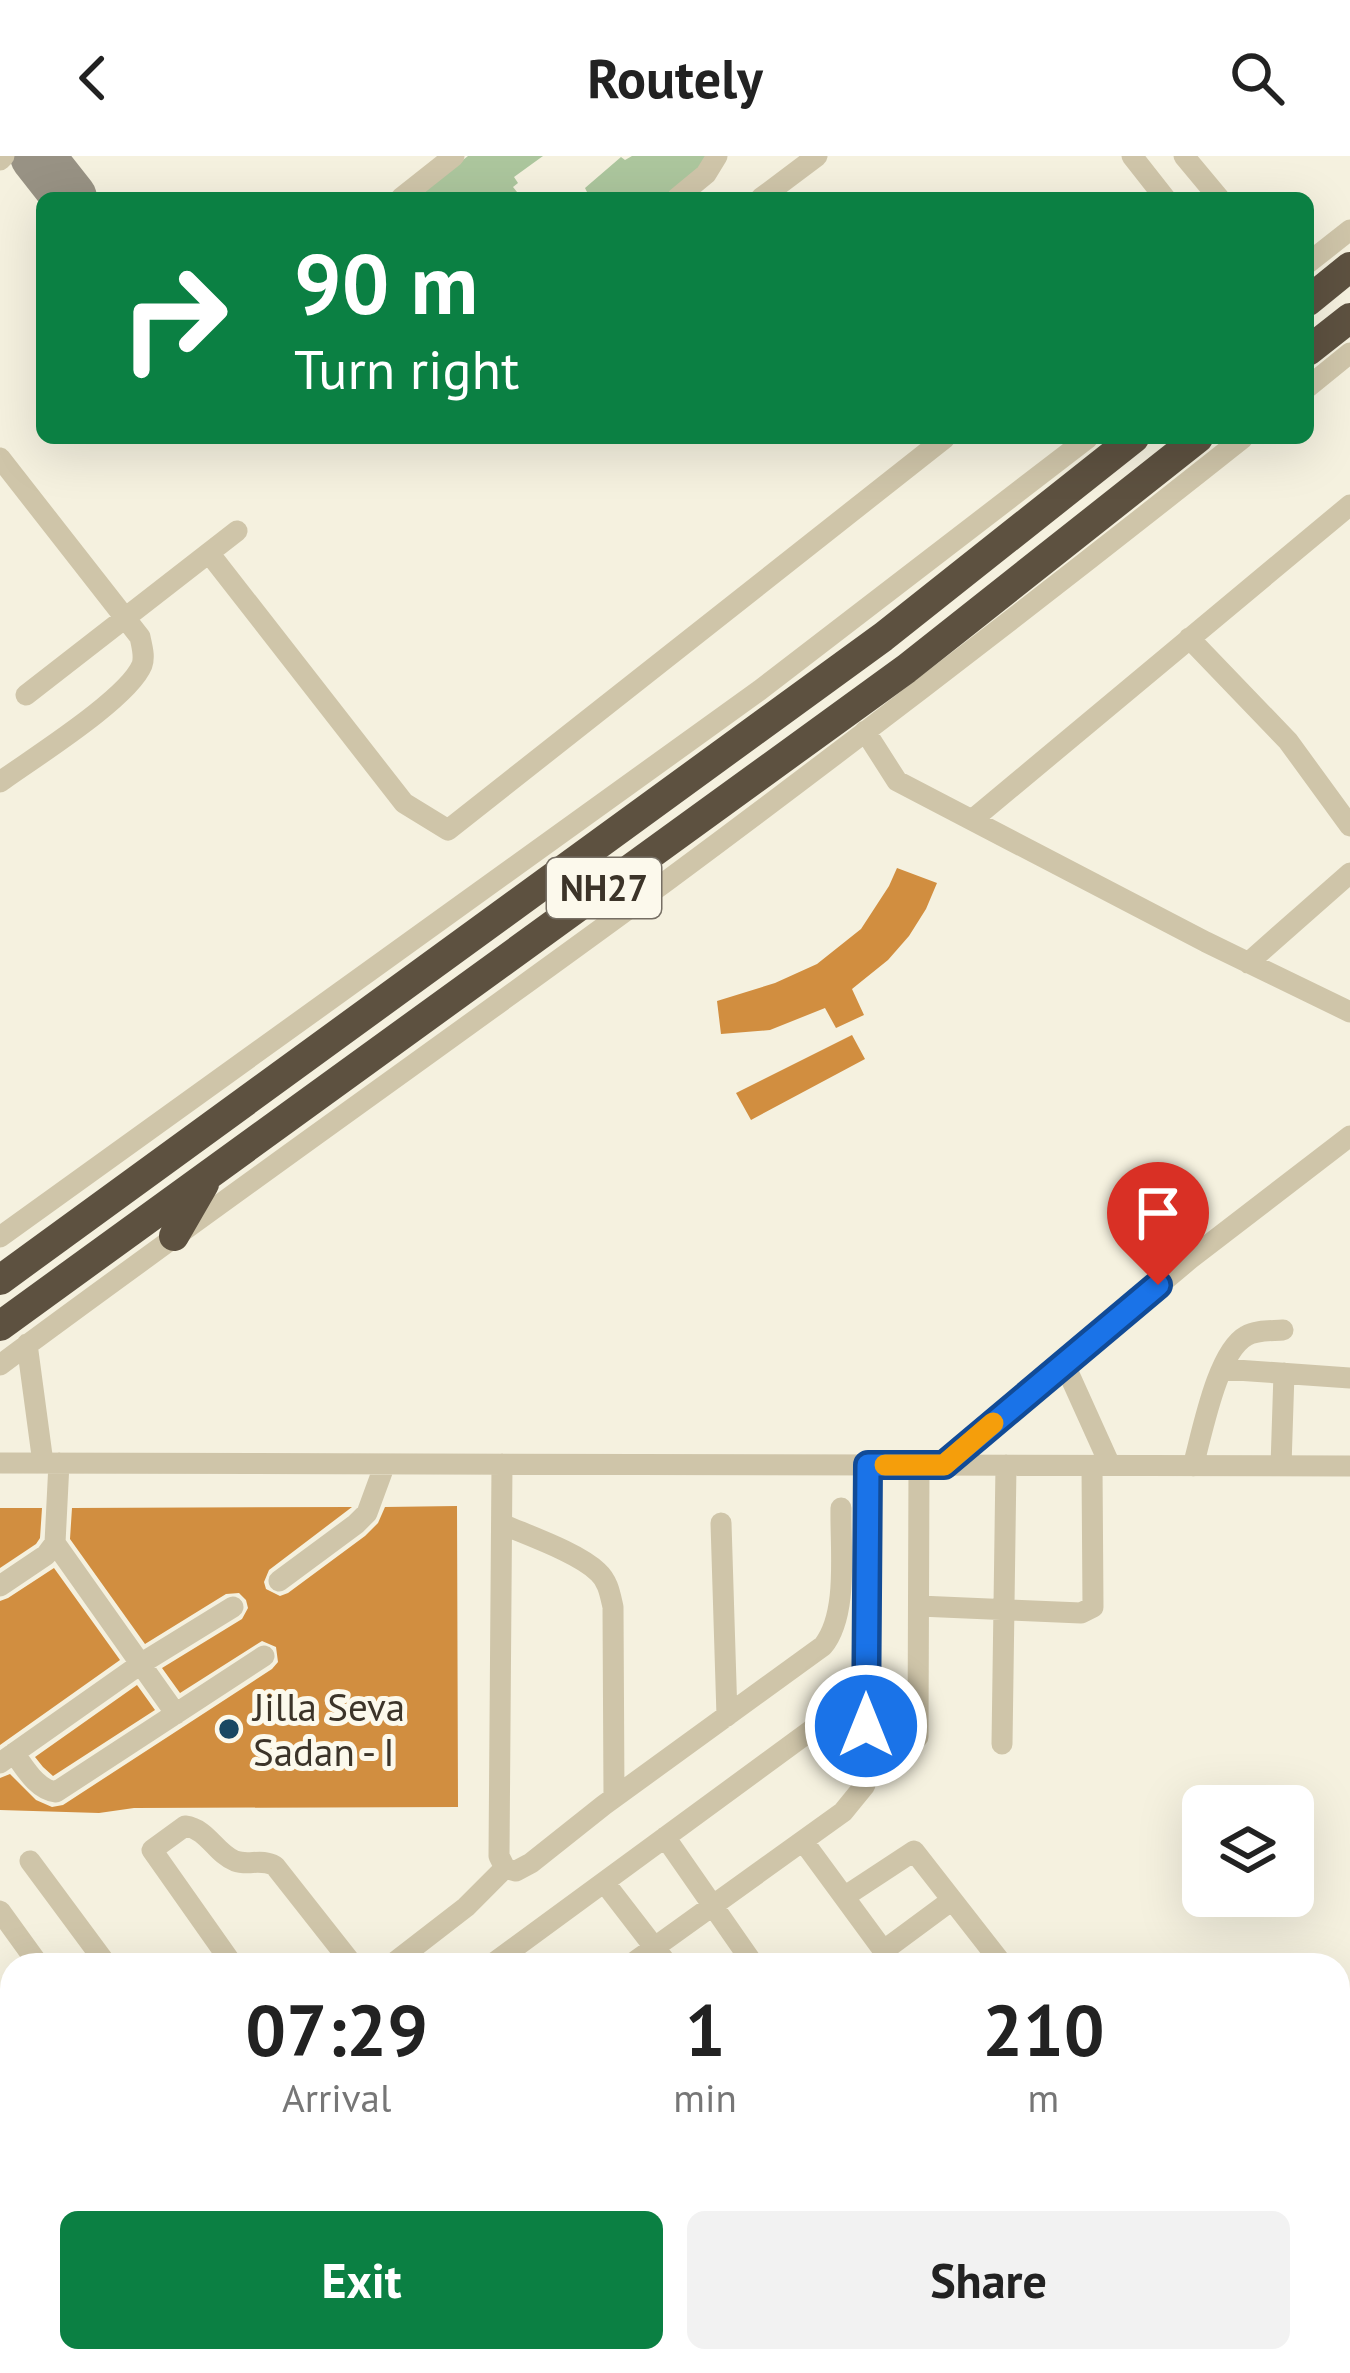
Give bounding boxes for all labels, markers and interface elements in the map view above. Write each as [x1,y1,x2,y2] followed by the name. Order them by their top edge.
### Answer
[587,43,763,113] text: Routely
[60,45,126,111] icon: back
[1224,45,1290,111] icon: search
[294,228,478,337] text: 90 m
[96,240,252,396] icon: right
[294,334,519,404] text: Turn right
[547,858,661,918] road number: NH27
[1107,1162,1209,1285] pin
[1125,1180,1191,1246] icon: arrive
[803,1663,929,1789] position arrow
[251,1681,405,1777] place label: Jilla Seva Sadan - I
[216,1716,242,1742] marker: Jilla Seva Sadan - I
[1182,1785,1314,1917] map controls
[1182,1785,1314,1917] button: layers
[245,1983,428,2076] text: 07:29
[685,1983,726,2076] text: 1
[982,1983,1105,2076] text: 210
[282,2072,391,2123] text: Arrival
[673,2072,737,2123] text: min
[1028,2072,1059,2123] text: m
[60,2211,663,2349] button: Exit
[687,2211,1290,2349] button: Share

